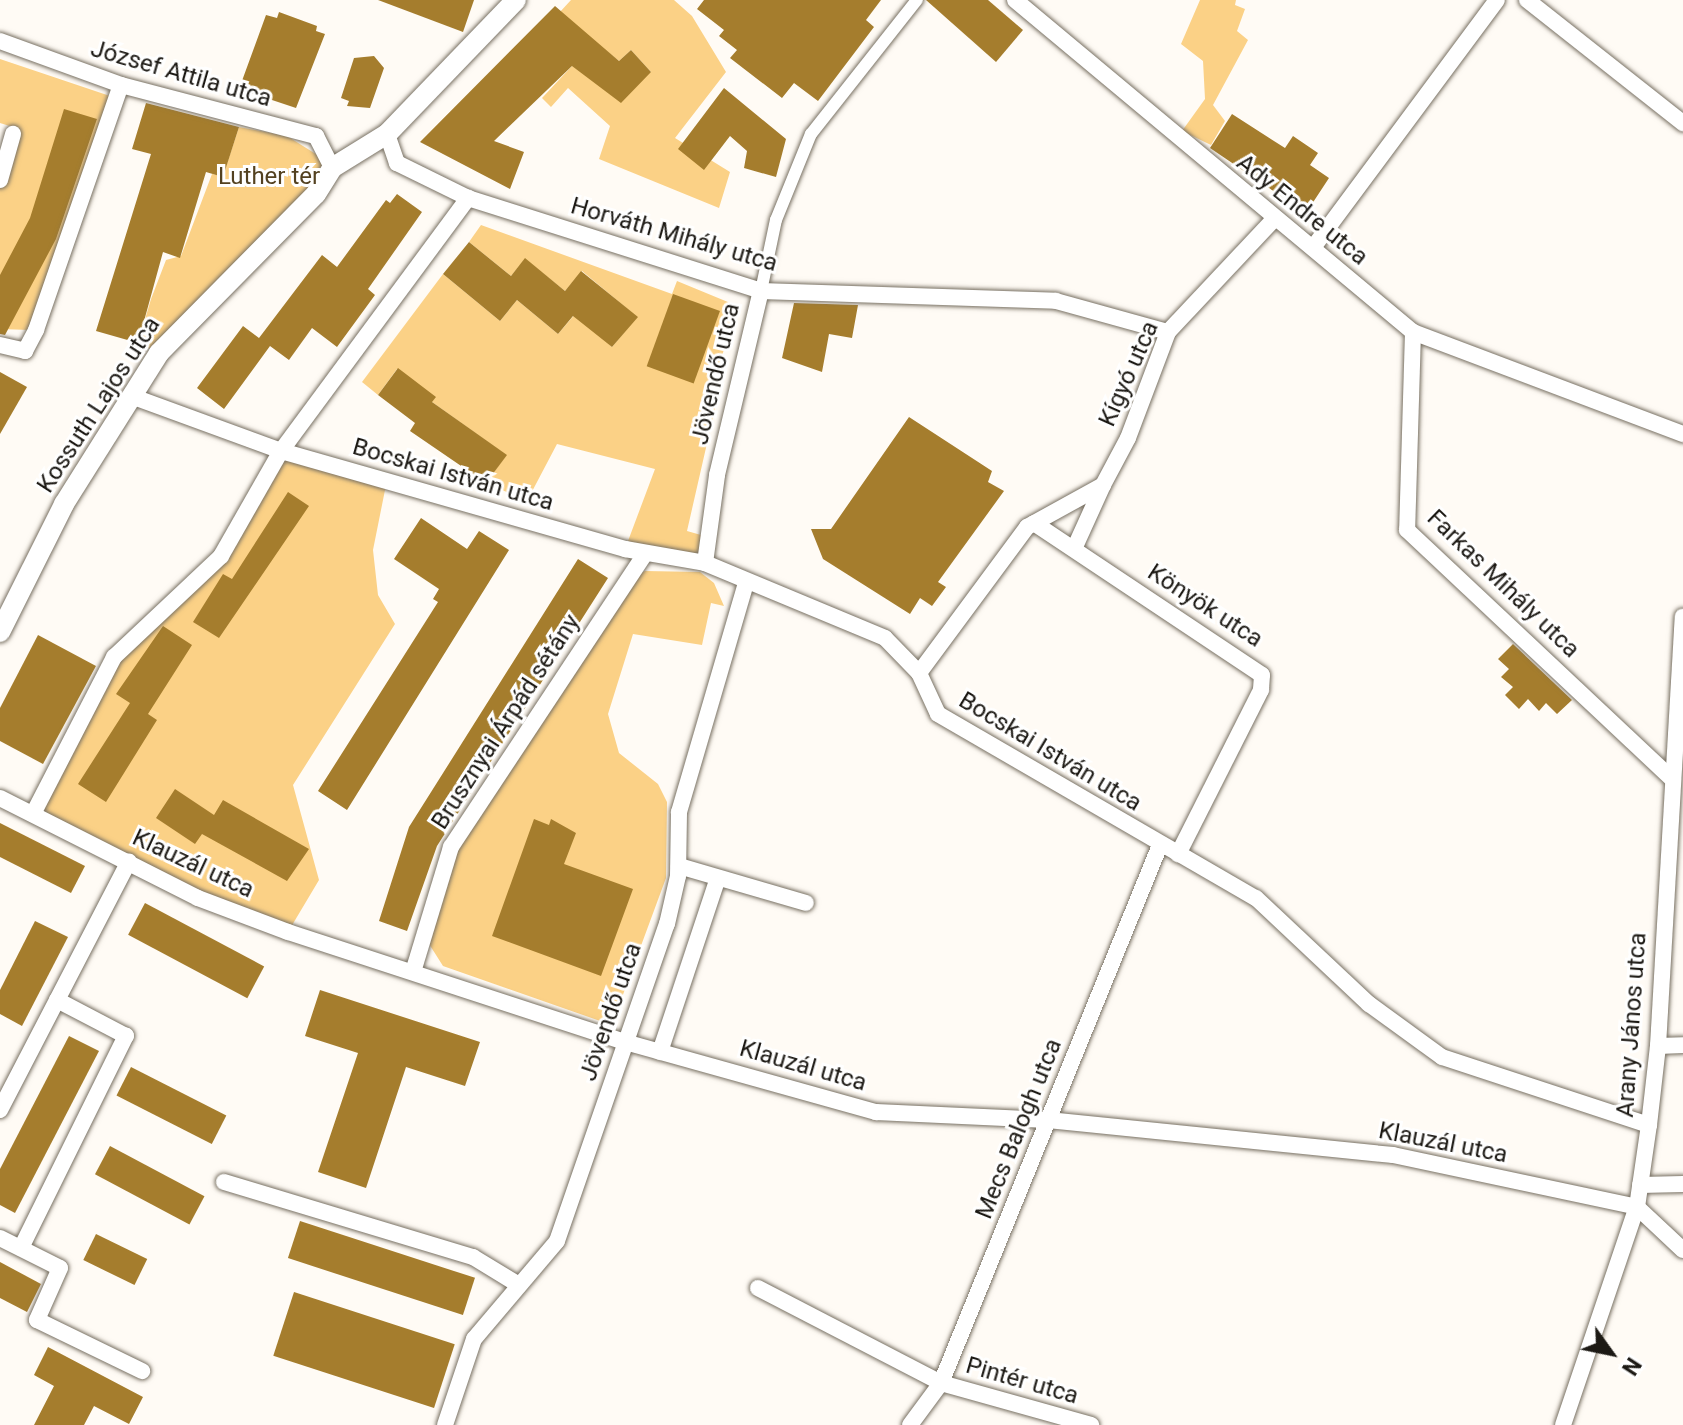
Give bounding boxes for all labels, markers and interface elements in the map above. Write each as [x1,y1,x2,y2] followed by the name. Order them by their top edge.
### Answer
[87,34,275,114] street label: József Attila utca
[1231,148,1373,272] street label: Ady Endre utca
[218,163,320,191] park label: Luther tér
[567,192,781,278] street label: Horváth Mihály utca
[686,301,746,447] street label: Jövendő utca
[31,312,167,498] street label: Kossuth Lajos utca
[1093,317,1165,431] street label: Kígyó utca
[349,433,557,517] street label: Bocskai István utca
[1421,504,1585,664] street label: Farkas Mihály utca
[1142,558,1268,654] street label: Könyök utca
[426,609,586,835] street label: Brusznyai Árpád sétány
[954,686,1146,818] street label: Bocskai István utca
[128,823,258,905] street label: Klauzál utca
[1611,932,1653,1118] street label: Arany János utca
[574,939,648,1085] street label: Jövendő utca
[736,1034,870,1098] street label: Klauzál utca
[970,1035,1068,1223] street label: Mecs Balogh utca
[1376,1116,1510,1170] street label: Klauzál utca
[1571,1313,1651,1393] north arrow
[962,1351,1082,1411] street label: Pintér utca
[1617,1353,1646,1380] text: N

